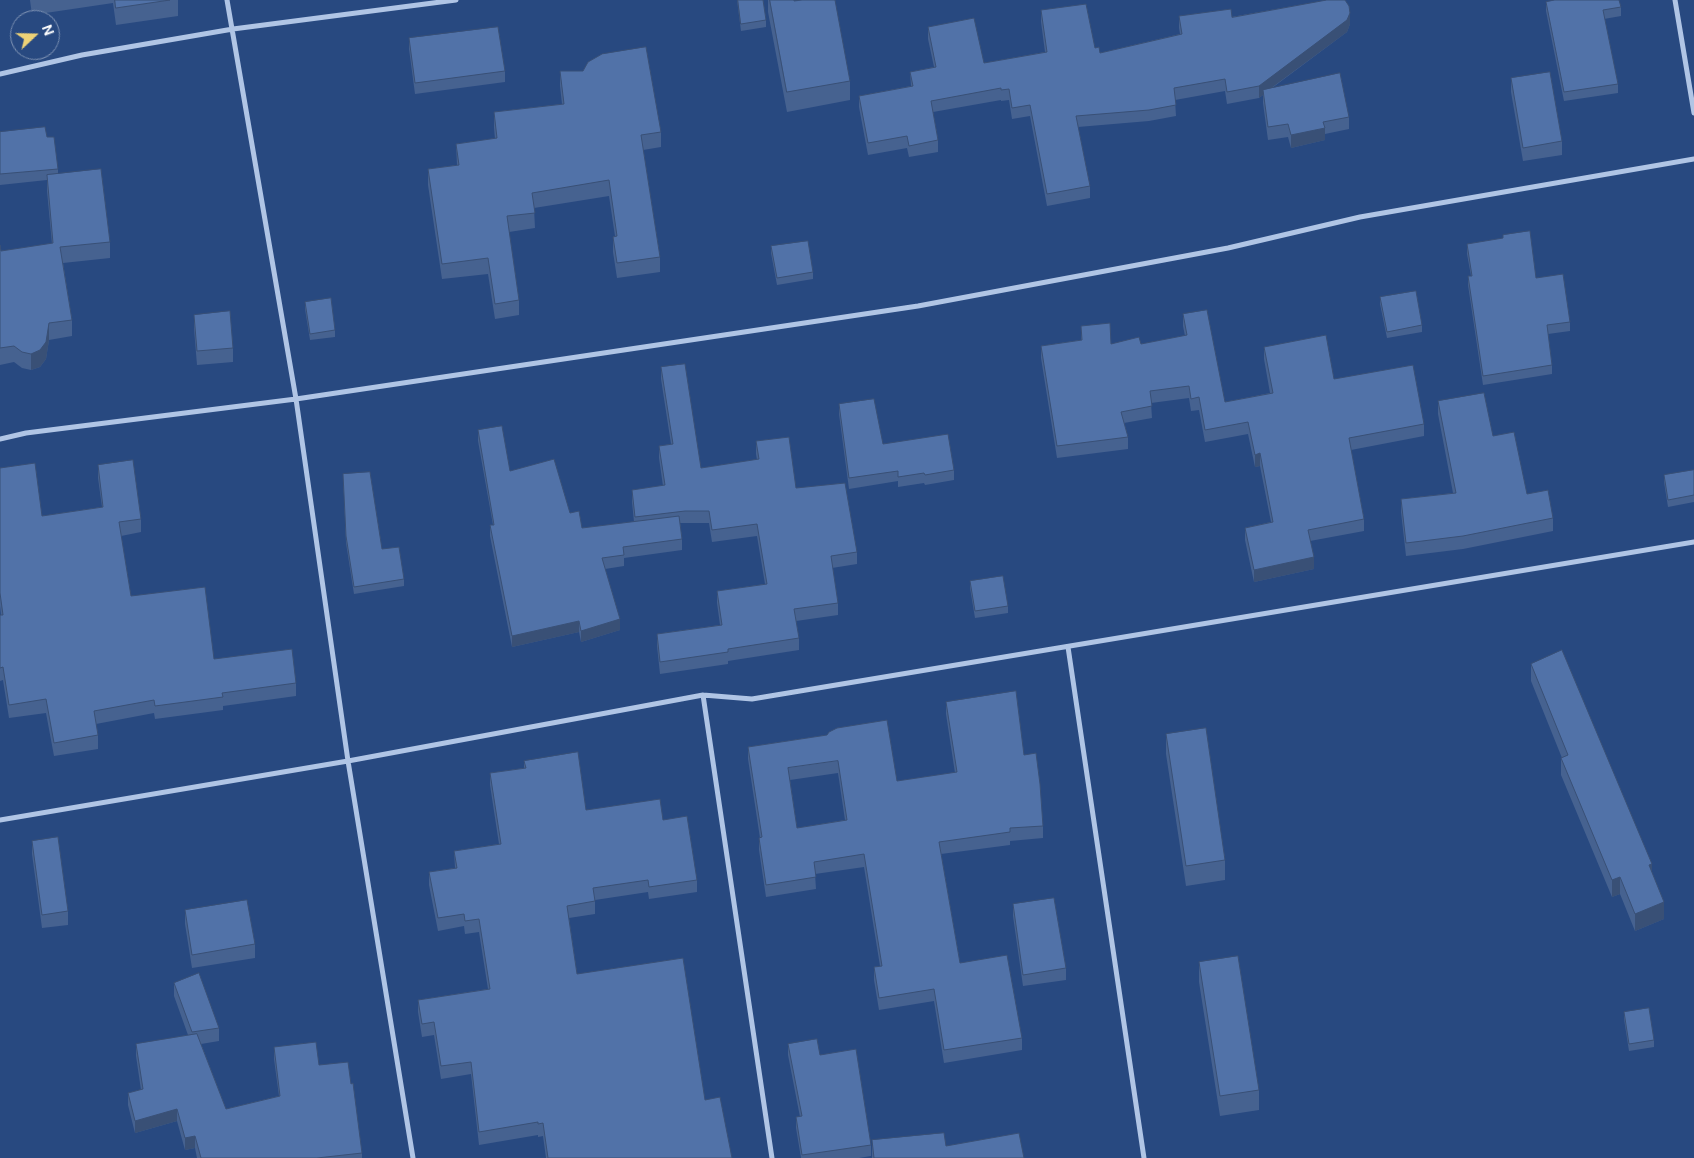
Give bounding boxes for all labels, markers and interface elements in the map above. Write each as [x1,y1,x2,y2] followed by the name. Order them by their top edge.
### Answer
[10,10,60,60] north arrow
[38,22,58,38] text: N

